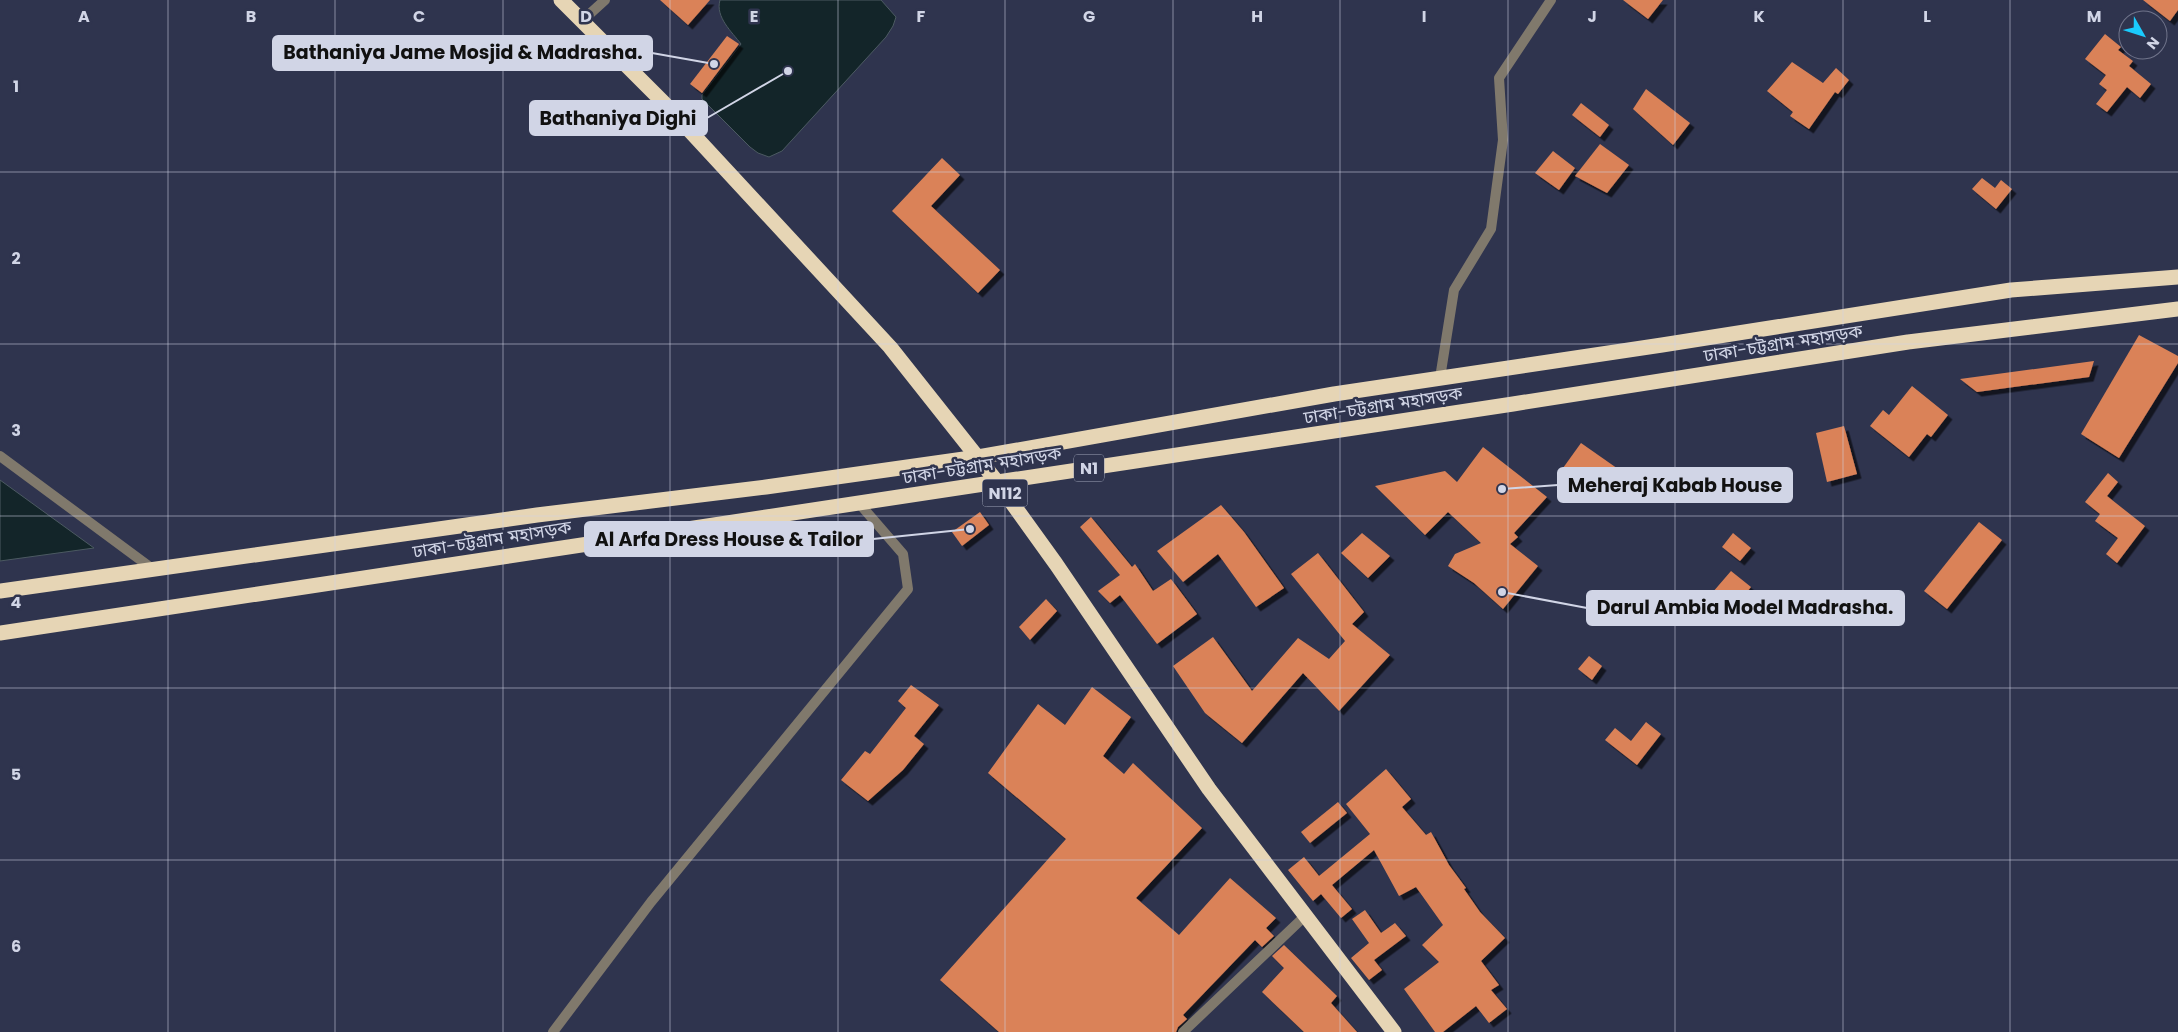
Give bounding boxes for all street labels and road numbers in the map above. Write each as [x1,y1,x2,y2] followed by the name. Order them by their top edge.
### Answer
[1701,318,1865,368] street label: ঢাকা-চট্টগ্রাম মহাসড়ক
[1301,380,1465,430] street label: ঢাকা-চট্টগ্রাম মহাসড়ক
[900,440,1064,490] street label: ঢাকা-চট্টগ্রাম মহাসড়ক
[1074,454,1104,482] road number: N1
[982,479,1028,506] road number: N112
[410,514,574,564] street label: ঢাকা-চট্টগ্রাম মহাসড়ক

